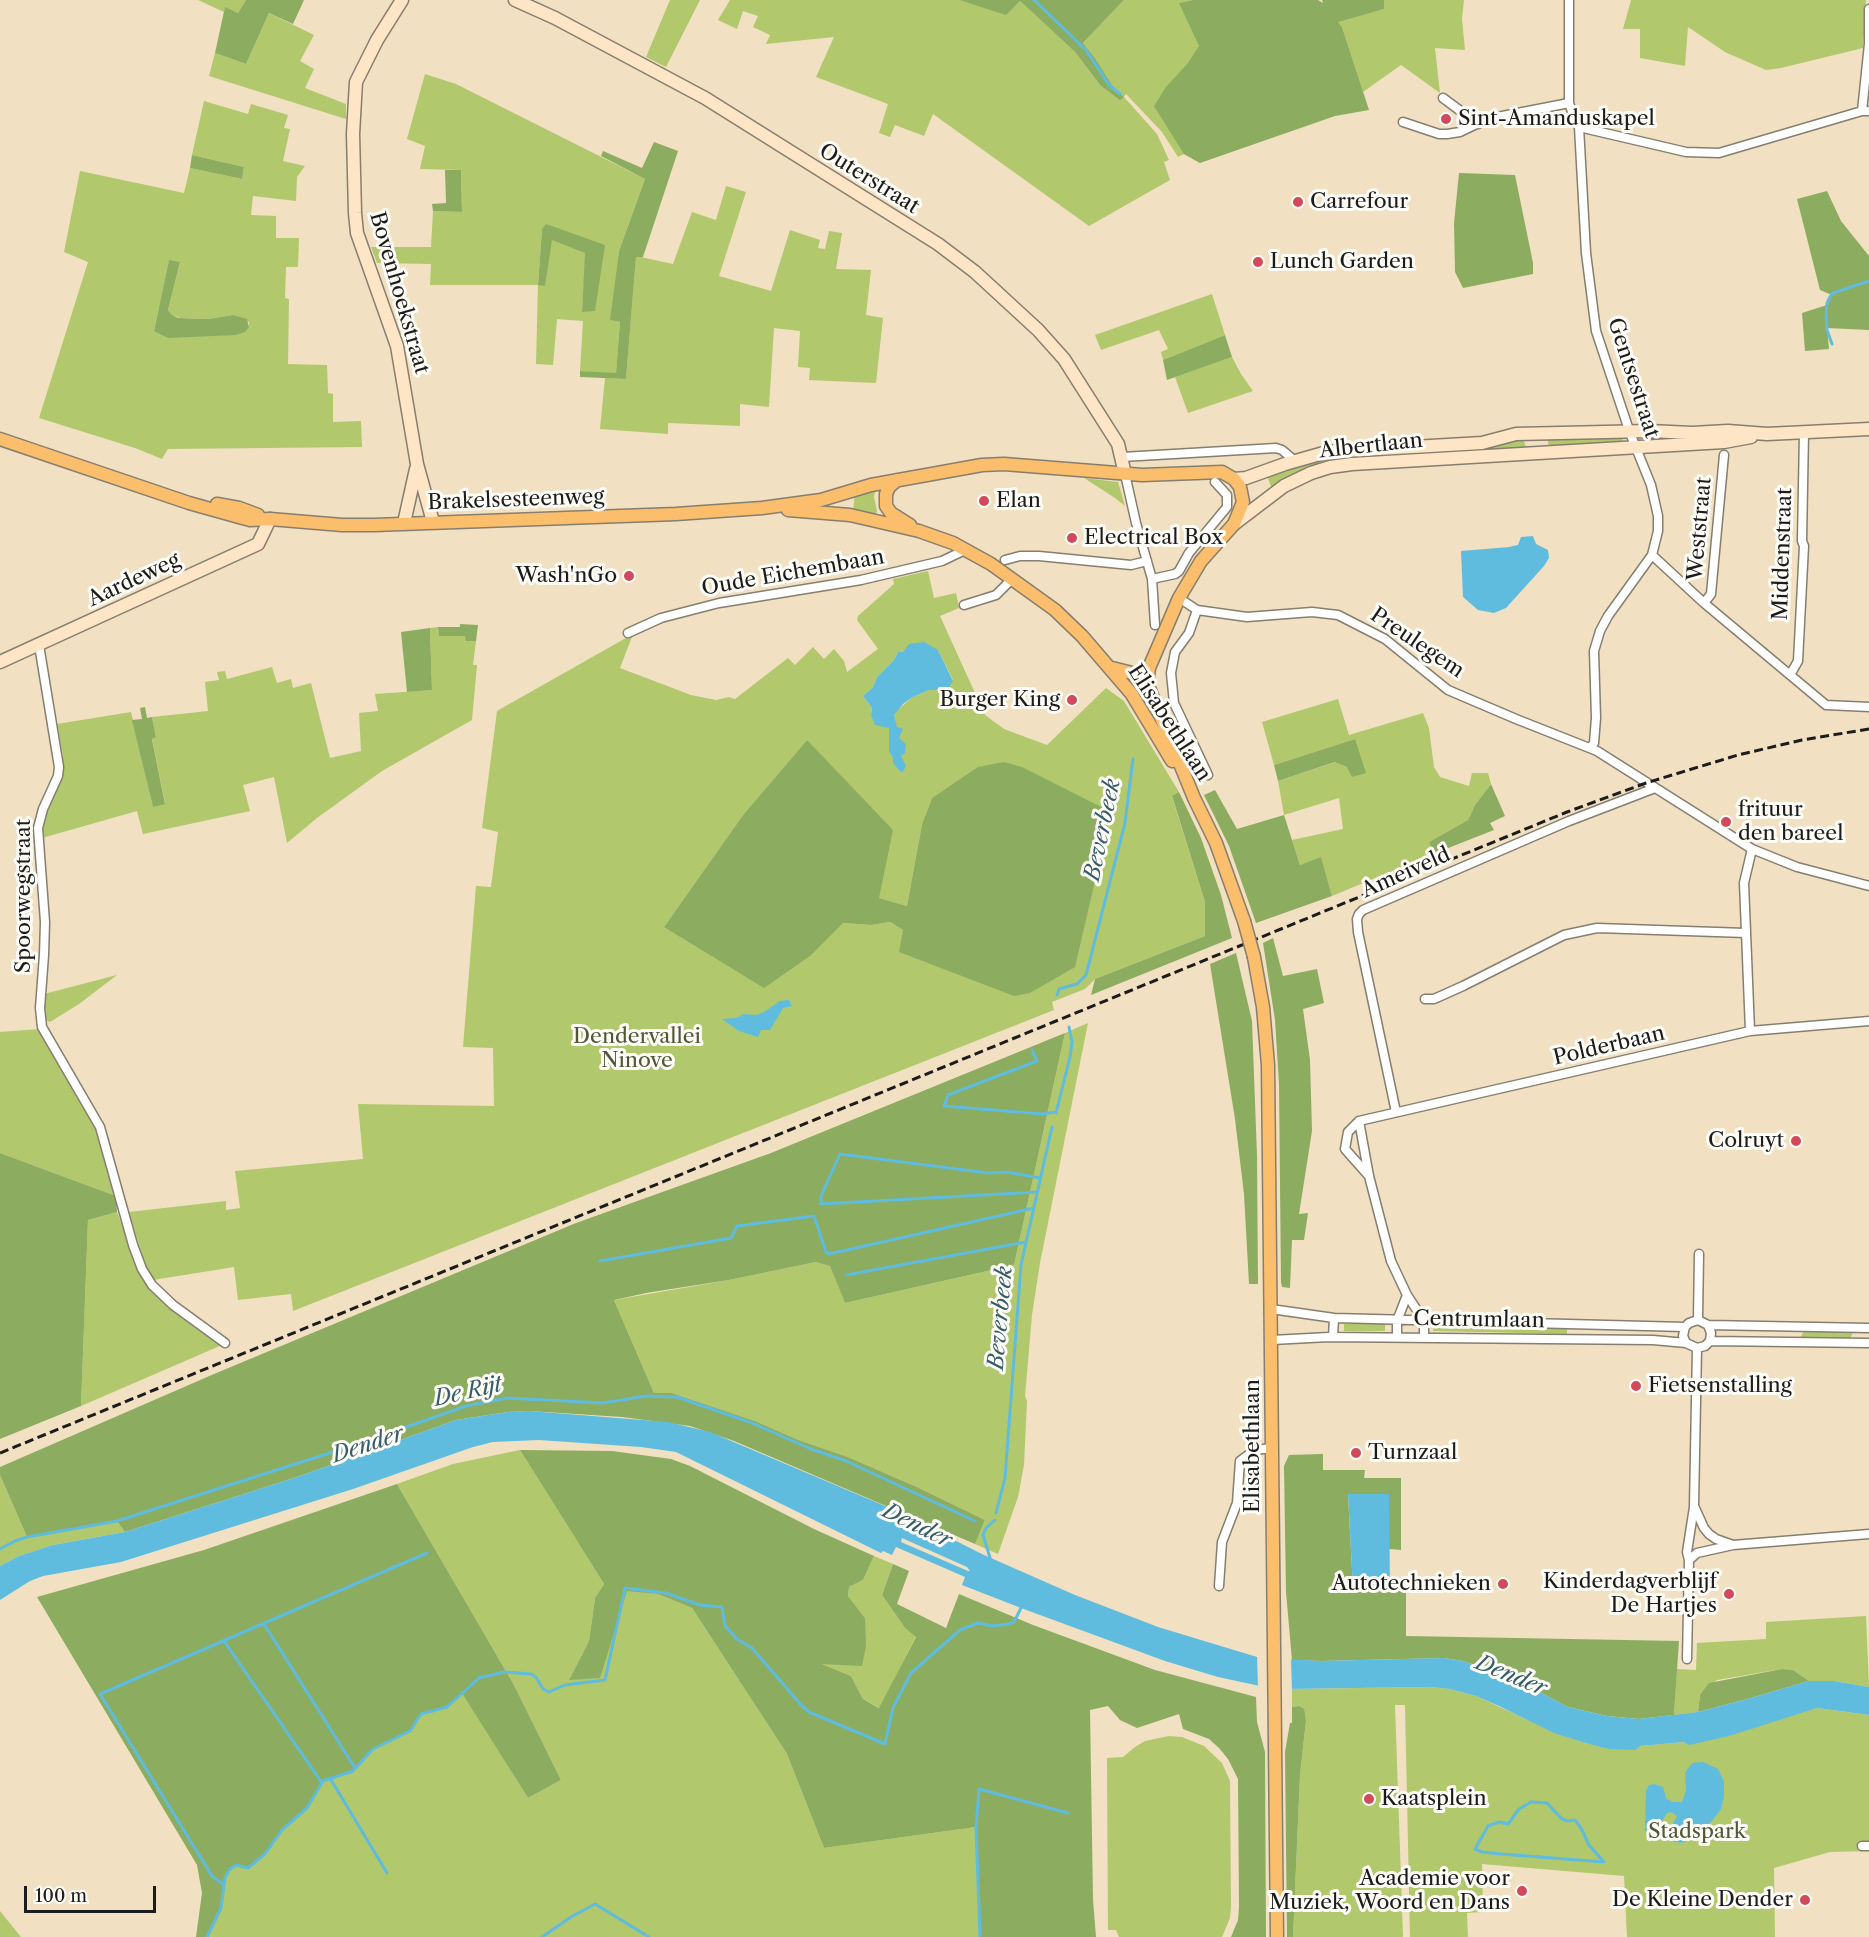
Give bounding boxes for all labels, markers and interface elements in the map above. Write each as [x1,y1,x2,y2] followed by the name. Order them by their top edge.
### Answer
[1458,106,1655,132] place label: Sint-Amanduskapel
[1439,112,1453,126] marker: Sint-Amanduskapel
[814,138,924,220] street label: Outerstraat
[1310,189,1408,215] place label: Carrefour
[1291,195,1305,209] marker: Carrefour
[364,209,434,377] street label: Bovenhoekstraat
[1270,249,1414,275] place label: Lunch Garden
[1251,255,1265,269] marker: Lunch Garden
[1602,315,1664,441] street label: Gentsestraat
[1318,428,1424,464] street label: Albertlaan
[1683,476,1717,582] street label: Weststraat
[427,484,605,516] street label: Brakelsesteenweg
[1768,487,1798,621] street label: Middenstraat
[996,488,1041,514] place label: Elan
[977,494,991,508] marker: Elan
[1084,525,1223,551] place label: Electrical Box
[1065,531,1079,545] marker: Electrical Box
[700,545,886,601] street label: Oude Eichembaan
[84,548,184,612] street label: Aardeweg
[516,563,617,589] place label: Wash'nGo
[622,569,636,583] marker: Wash'nGo
[1365,603,1469,683] street label: Preulegem
[1122,660,1216,786] street label: Elisabethlaan
[940,687,1060,713] place label: Burger King
[1065,693,1079,707] marker: Burger King
[1079,776,1127,884] water label: Beverbeek
[1738,797,1843,847] place label: frituur den bareel
[1719,815,1733,829] marker: frituur den bareel
[11,819,37,973] street label: Spoorwegstraat
[1358,842,1454,904] street label: Ameiveld
[1551,1021,1667,1071] street label: Polderbaan
[573,1024,701,1074] park label: Dendervallei Ninove
[1708,1128,1784,1154] place label: Colruyt
[1789,1134,1803,1148] marker: Colruyt
[983,1265,1019,1371] water label: Beverbeek
[1413,1306,1545,1334] street label: Centrumlaan
[431,1371,505,1413] water label: De Rijt
[1648,1373,1792,1399] place label: Fietsenstalling
[1240,1379,1266,1513] street label: Elisabethlaan
[1629,1379,1643,1393] marker: Fietsenstalling
[329,1421,407,1469] water label: Dender
[1368,1440,1457,1466] place label: Turnzaal
[1349,1446,1363,1460] marker: Turnzaal
[878,1498,956,1554] water label: Dender
[1543,1569,1717,1619] place label: Kinderdagverblijf De Hartjes
[1332,1571,1491,1597] place label: Autotechnieken
[1496,1577,1510,1591] marker: Autotechnieken
[1722,1587,1736,1601] marker: Kinderdagverblijf De Hartjes
[1472,1650,1550,1702] water label: Dender
[1381,1786,1487,1812] place label: Kaatsplein
[1362,1792,1376,1806] marker: Kaatsplein
[1648,1819,1746,1845] park label: Stadspark
[1269,1866,1510,1916] place label: Academie voor Muziek, Woord en Dans
[27,1874,159,1912] scale bar
[1515,1884,1529,1898] marker: Academie voor Muziek, Woord en Dans
[35,1885,87,1907] text: 100 m
[1612,1887,1793,1913] place label: De Kleine Dender
[1798,1893,1812,1907] marker: De Kleine Dender

